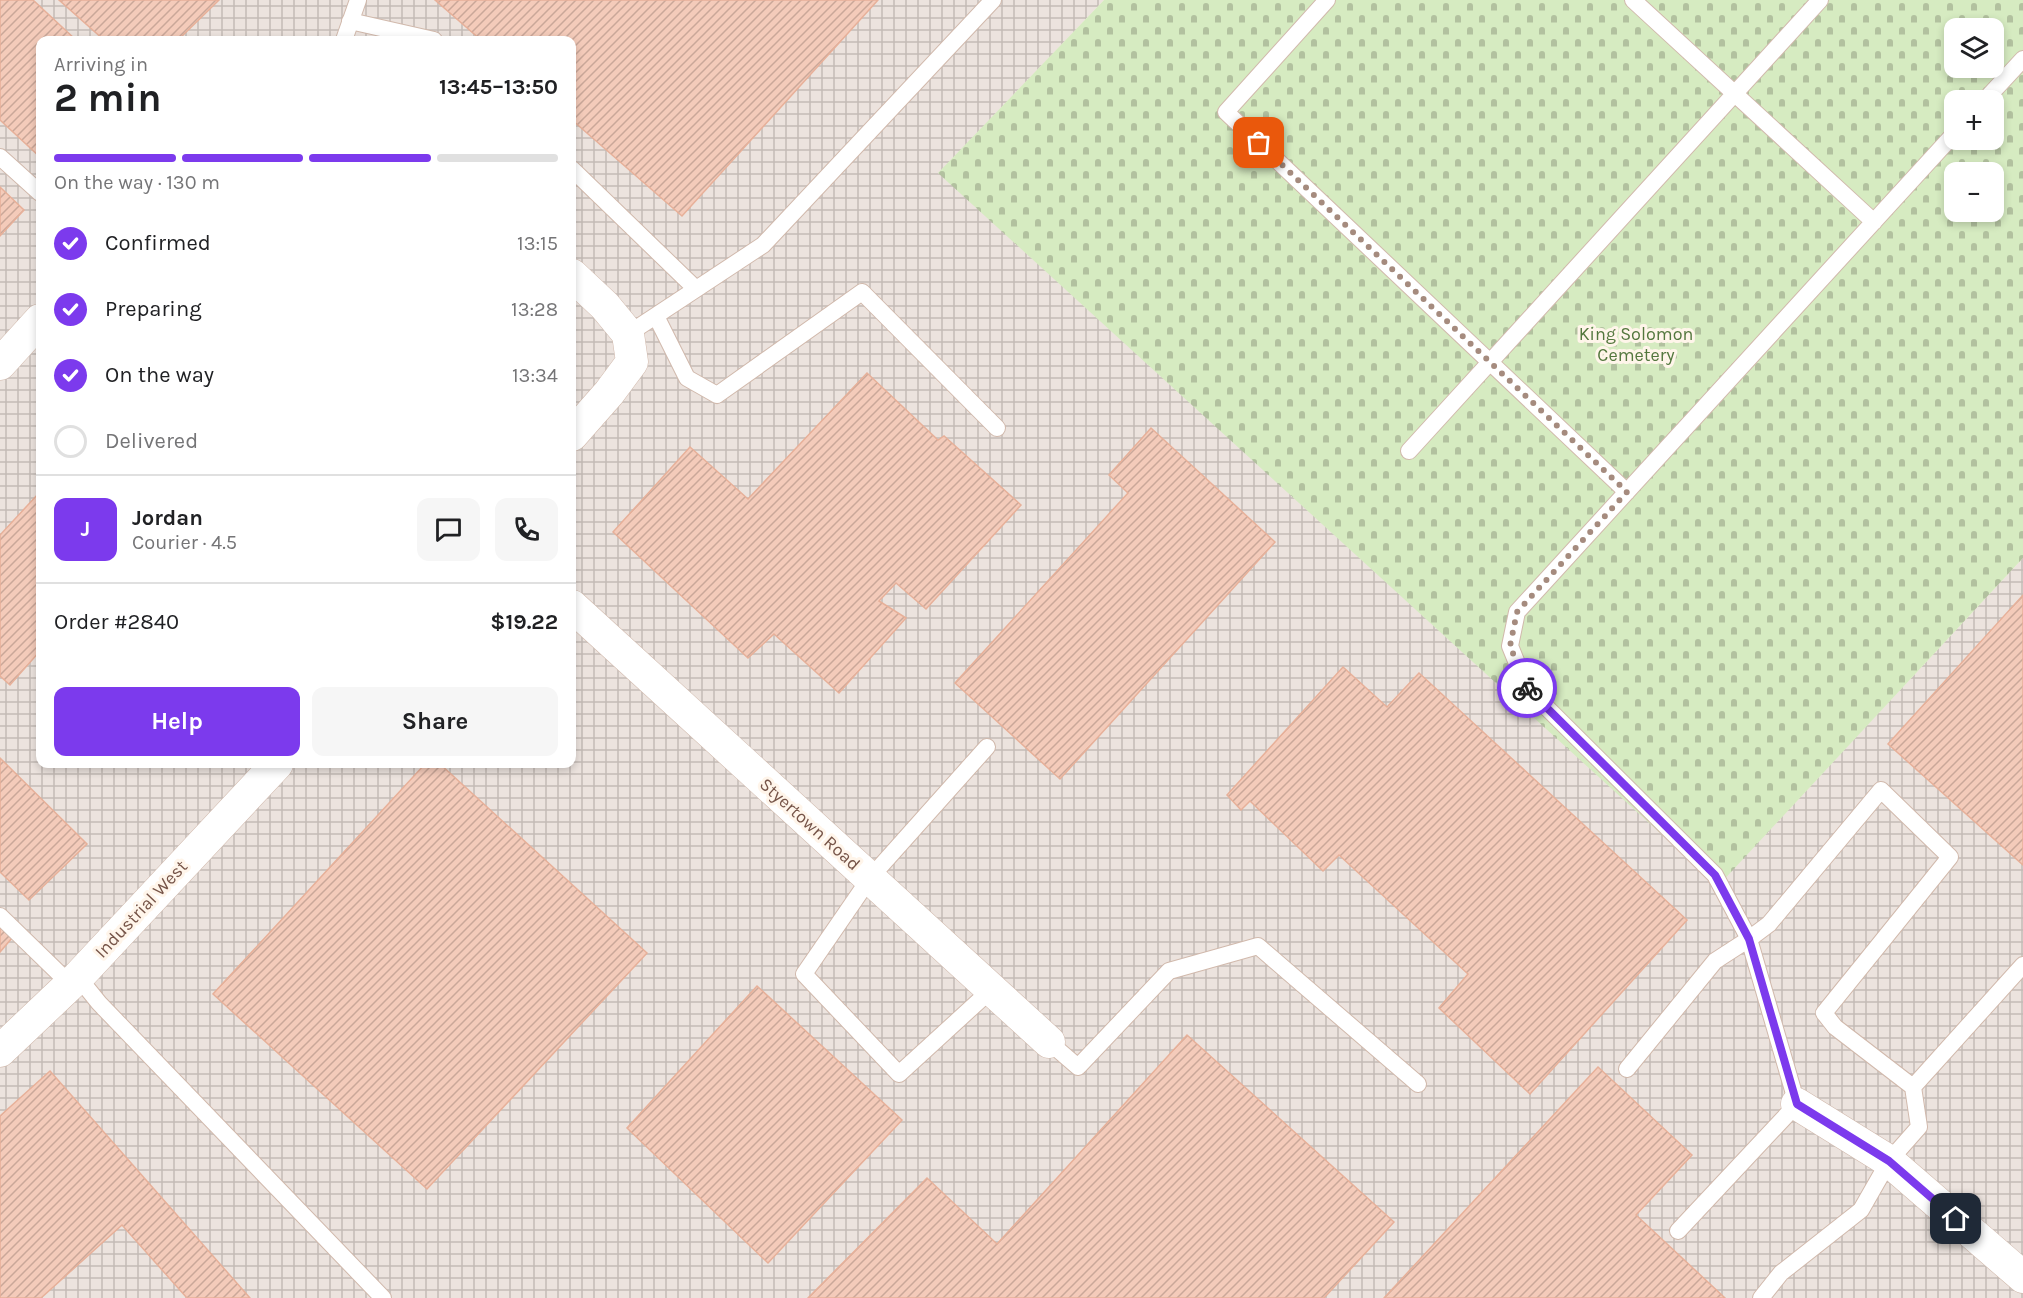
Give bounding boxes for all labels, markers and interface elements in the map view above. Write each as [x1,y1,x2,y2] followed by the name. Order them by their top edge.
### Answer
[1944,18,2004,222] map controls
[1944,18,2004,78] button: layers
[54,53,148,76] text: Arriving in
[439,74,558,100] text: 13:45–13:50
[54,75,162,121] text: 2 min
[1944,90,2004,150] button: +
[1233,117,1284,168] pin
[1242,126,1275,159] icon: bag
[1944,162,2004,222] button: −
[54,171,220,194] text: On the way · 130 m
[54,227,87,260] icon: check
[105,230,211,256] text: Confirmed
[517,232,558,255] text: 13:15
[54,293,87,326] icon: check
[105,296,202,322] text: Preparing
[511,298,558,321] text: 13:28
[1579,323,1693,366] park label: King Solomon Cemetery
[54,359,87,392] icon: check
[105,362,214,388] text: On the way
[512,364,558,387] text: 13:34
[105,428,198,454] text: Delivered
[417,498,480,561] button: chat
[495,498,558,561] button: phone
[132,505,203,531] text: Jordan
[81,516,90,542] text: J
[132,531,237,554] text: Courier · 4.5
[54,609,179,635] text: Order #2840
[490,609,558,635] text: $19.22
[1497,658,1557,718] courier
[1511,672,1544,705] icon: bike
[54,687,300,756] button: Help
[312,687,558,756] button: Share
[755,773,865,875] street label: Styertown Road
[90,855,192,962] street label: Industrial West
[1930,1193,1981,1244] pin
[1939,1202,1972,1235] icon: home

